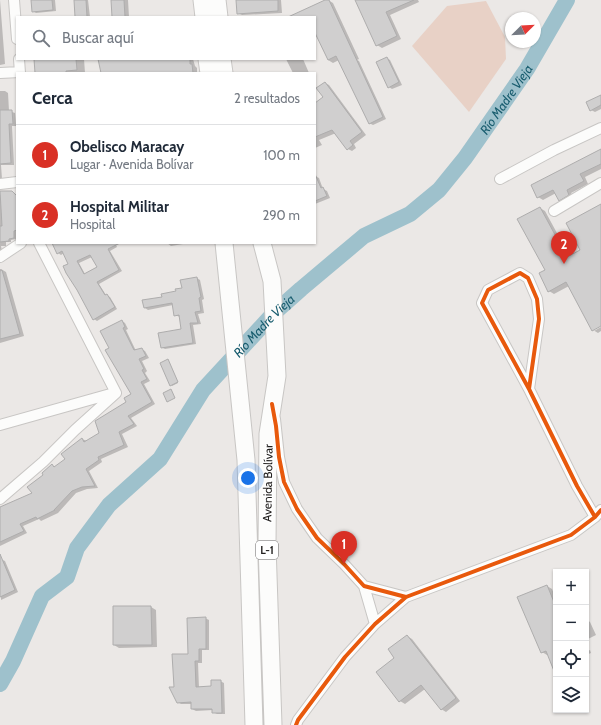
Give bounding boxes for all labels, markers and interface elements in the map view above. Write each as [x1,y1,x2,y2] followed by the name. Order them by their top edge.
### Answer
[505,12,541,48] north arrow
[16,16,316,60] search box
[30,27,52,49] icon: search
[62,29,134,47] text: Buscar aquí
[476,62,536,137] water label: Río Madre Vieja
[32,88,73,108] text: Cerca
[234,90,300,106] text: 2 resultados
[70,138,184,156] text: Obelisco Maracay
[43,147,47,163] text: 1
[263,147,300,163] text: 100 m
[70,156,193,172] text: Lugar · Avenida Bolívar
[70,198,169,216] text: Hospital Militar
[42,207,48,223] text: 2
[262,207,300,223] text: 290 m
[70,216,115,232] text: Hospital
[551,231,577,264] pin: 2
[230,291,298,360] water label: Río Madre Vieja
[259,444,276,522] street label: Avenida Bolívar
[238,468,258,488] your location
[331,531,357,564] pin: 1
[256,541,278,559] road number: L-1
[553,569,589,713] map controls
[553,569,589,605] button: +
[553,605,589,641] button: −
[553,641,589,677] button: locate
[553,677,589,713] button: layers

